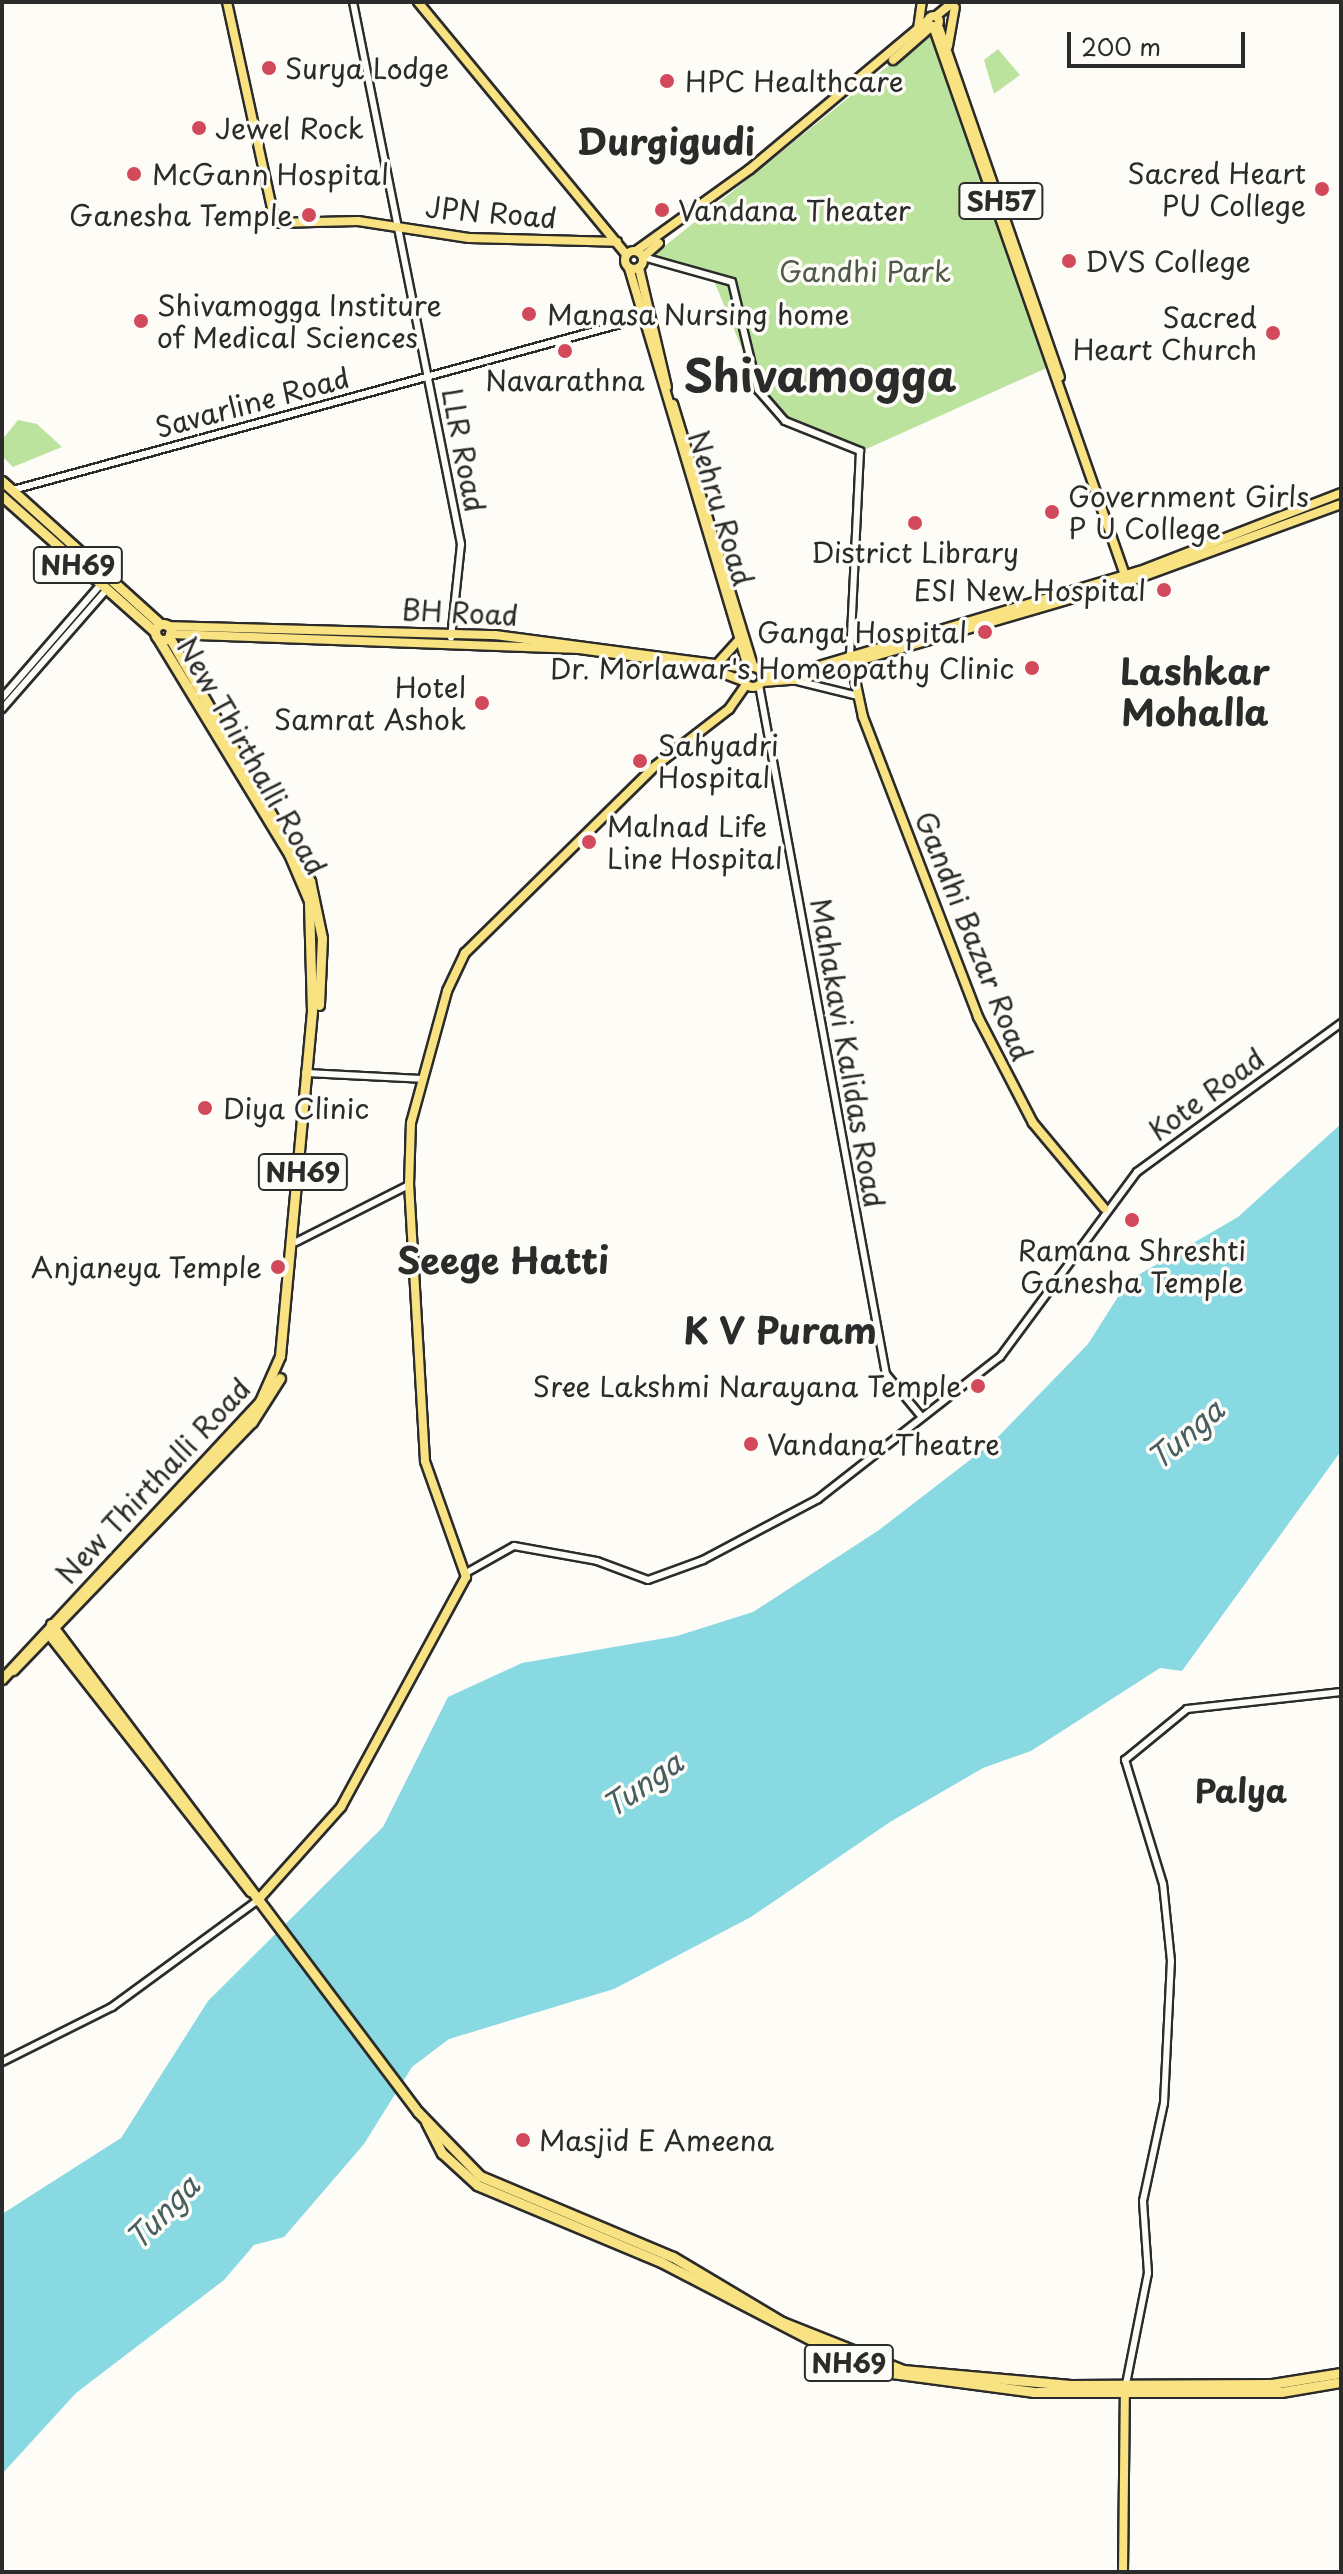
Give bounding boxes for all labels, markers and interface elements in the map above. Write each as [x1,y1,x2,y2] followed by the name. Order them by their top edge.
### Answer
[1071,16,1249,66] scale bar
[1081,28,1161,64] text: 200 m
[285,51,450,85] place label: Surya Lodge
[260,59,278,77] marker: Surya Lodge
[685,64,904,98] place label: HPC Healthcare
[656,70,678,92] marker: HPC Healthcare
[215,111,363,145] place label: Jewel Rock
[190,119,208,137] marker: Jewel Rock
[577,119,755,163] district label: Durgigudi
[1124,156,1306,222] place label: Sacred Heart PU College
[152,157,389,191] place label: McGann Hospital
[123,163,145,185] marker: McGann Hospital
[957,179,1045,223] road number: SH57
[1313,180,1331,198] marker: Sacred Heart PU College
[423,189,559,235] street label: JPN Road
[678,193,911,227] place label: Vandana Theater
[70,198,293,232] place label: Ganesha Temple
[653,201,671,219] marker: Vandana Theater
[300,206,318,224] marker: Ganesha Temple
[1085,244,1250,278] place label: DVS College
[1060,252,1078,270] marker: DVS College
[780,254,950,288] park label: Gandhi Park
[157,288,445,354] place label: Shivamogga Institure of Medical Sciences
[547,297,852,331] place label: Manasa Nursing home
[1074,300,1257,366] place label: Sacred Heart Church
[518,303,540,325] marker: Manasa Nursing home
[132,312,150,330] marker: Shivamogga Institure of Medical Sciences
[1264,324,1282,342] marker: Sacred Heart Church
[556,342,574,360] marker: Navarathna
[684,348,956,400] district label: Shivamogga
[151,360,353,444] street label: Savarline Road
[485,363,645,397] place label: Navarathna
[435,383,493,517] street label: LLR Road
[682,427,760,589] street label: Nehru Road
[1068,479,1309,545] place label: Government Girls P U College
[1043,503,1061,521] marker: Government Girls P U College
[906,514,924,532] marker: District Library
[812,535,1018,569] place label: District Library
[32,543,124,587] road number: NH69
[913,573,1146,607] place label: ESI New Hospital
[1153,579,1175,601] marker: ESI New Hospital
[401,592,519,632] street label: BH Road
[755,615,967,649] place label: Ganga Hospital
[974,621,996,643] marker: Ganga Hospital
[170,631,334,881] street label: New Thirthalli Road
[1120,648,1270,733] district label: Lashkar Mohalla
[547,651,1014,685] place label: Dr. Morlawar's Homeopathy Clinic
[1021,657,1043,679] marker: Dr. Morlawar's Homeopathy Clinic
[273,670,466,736] place label: Hotel Samrat Ashok
[473,694,491,712] marker: Hotel Samrat Ashok
[658,728,779,794] place label: Sahyadri Hospital
[629,750,651,772] marker: Sahyadri Hospital
[909,807,1039,1065] street label: Gandhi Bazar Road
[607,809,784,875] place label: Malnad Life Line Hospital
[578,831,600,853] marker: Malnad Life Line Hospital
[804,895,892,1211] street label: Mahakavi Kalidas Road
[1141,1041,1271,1147] street label: Kote Road
[223,1091,371,1125] place label: Diya Clinic
[194,1097,216,1119] marker: Diya Clinic
[257,1150,349,1194] road number: NH69
[1123,1211,1141,1229] marker: Ramana Shreshti Ganesha Temple
[1017,1233,1247,1299] place label: Ramana Shreshti Ganesha Temple
[396,1238,610,1282] district label: Seege Hatti
[29,1250,262,1284] place label: Anjaneya Temple
[269,1258,287,1276] marker: Anjaneya Temple
[682,1308,878,1352] district label: K V Puram
[534,1369,962,1403] place label: Sree Lakshmi Narayana Temple
[49,1371,257,1591] street label: New Thirthalli Road
[969,1377,987,1395] marker: Sree Lakshmi Narayana Temple
[1140,1391,1230,1477] water label: Tunga
[767,1427,1001,1461] place label: Vandana Theatre
[742,1435,760,1453] marker: Vandana Theatre
[595,1744,689,1824] water label: Tunga
[1195,1771,1287,1809] district label: Palya
[539,2123,774,2157] place label: Masjid E Ameena
[514,2131,532,2149] marker: Masjid E Ameena
[118,2167,206,2257] water label: Tunga
[803,2341,895,2385] road number: NH69

